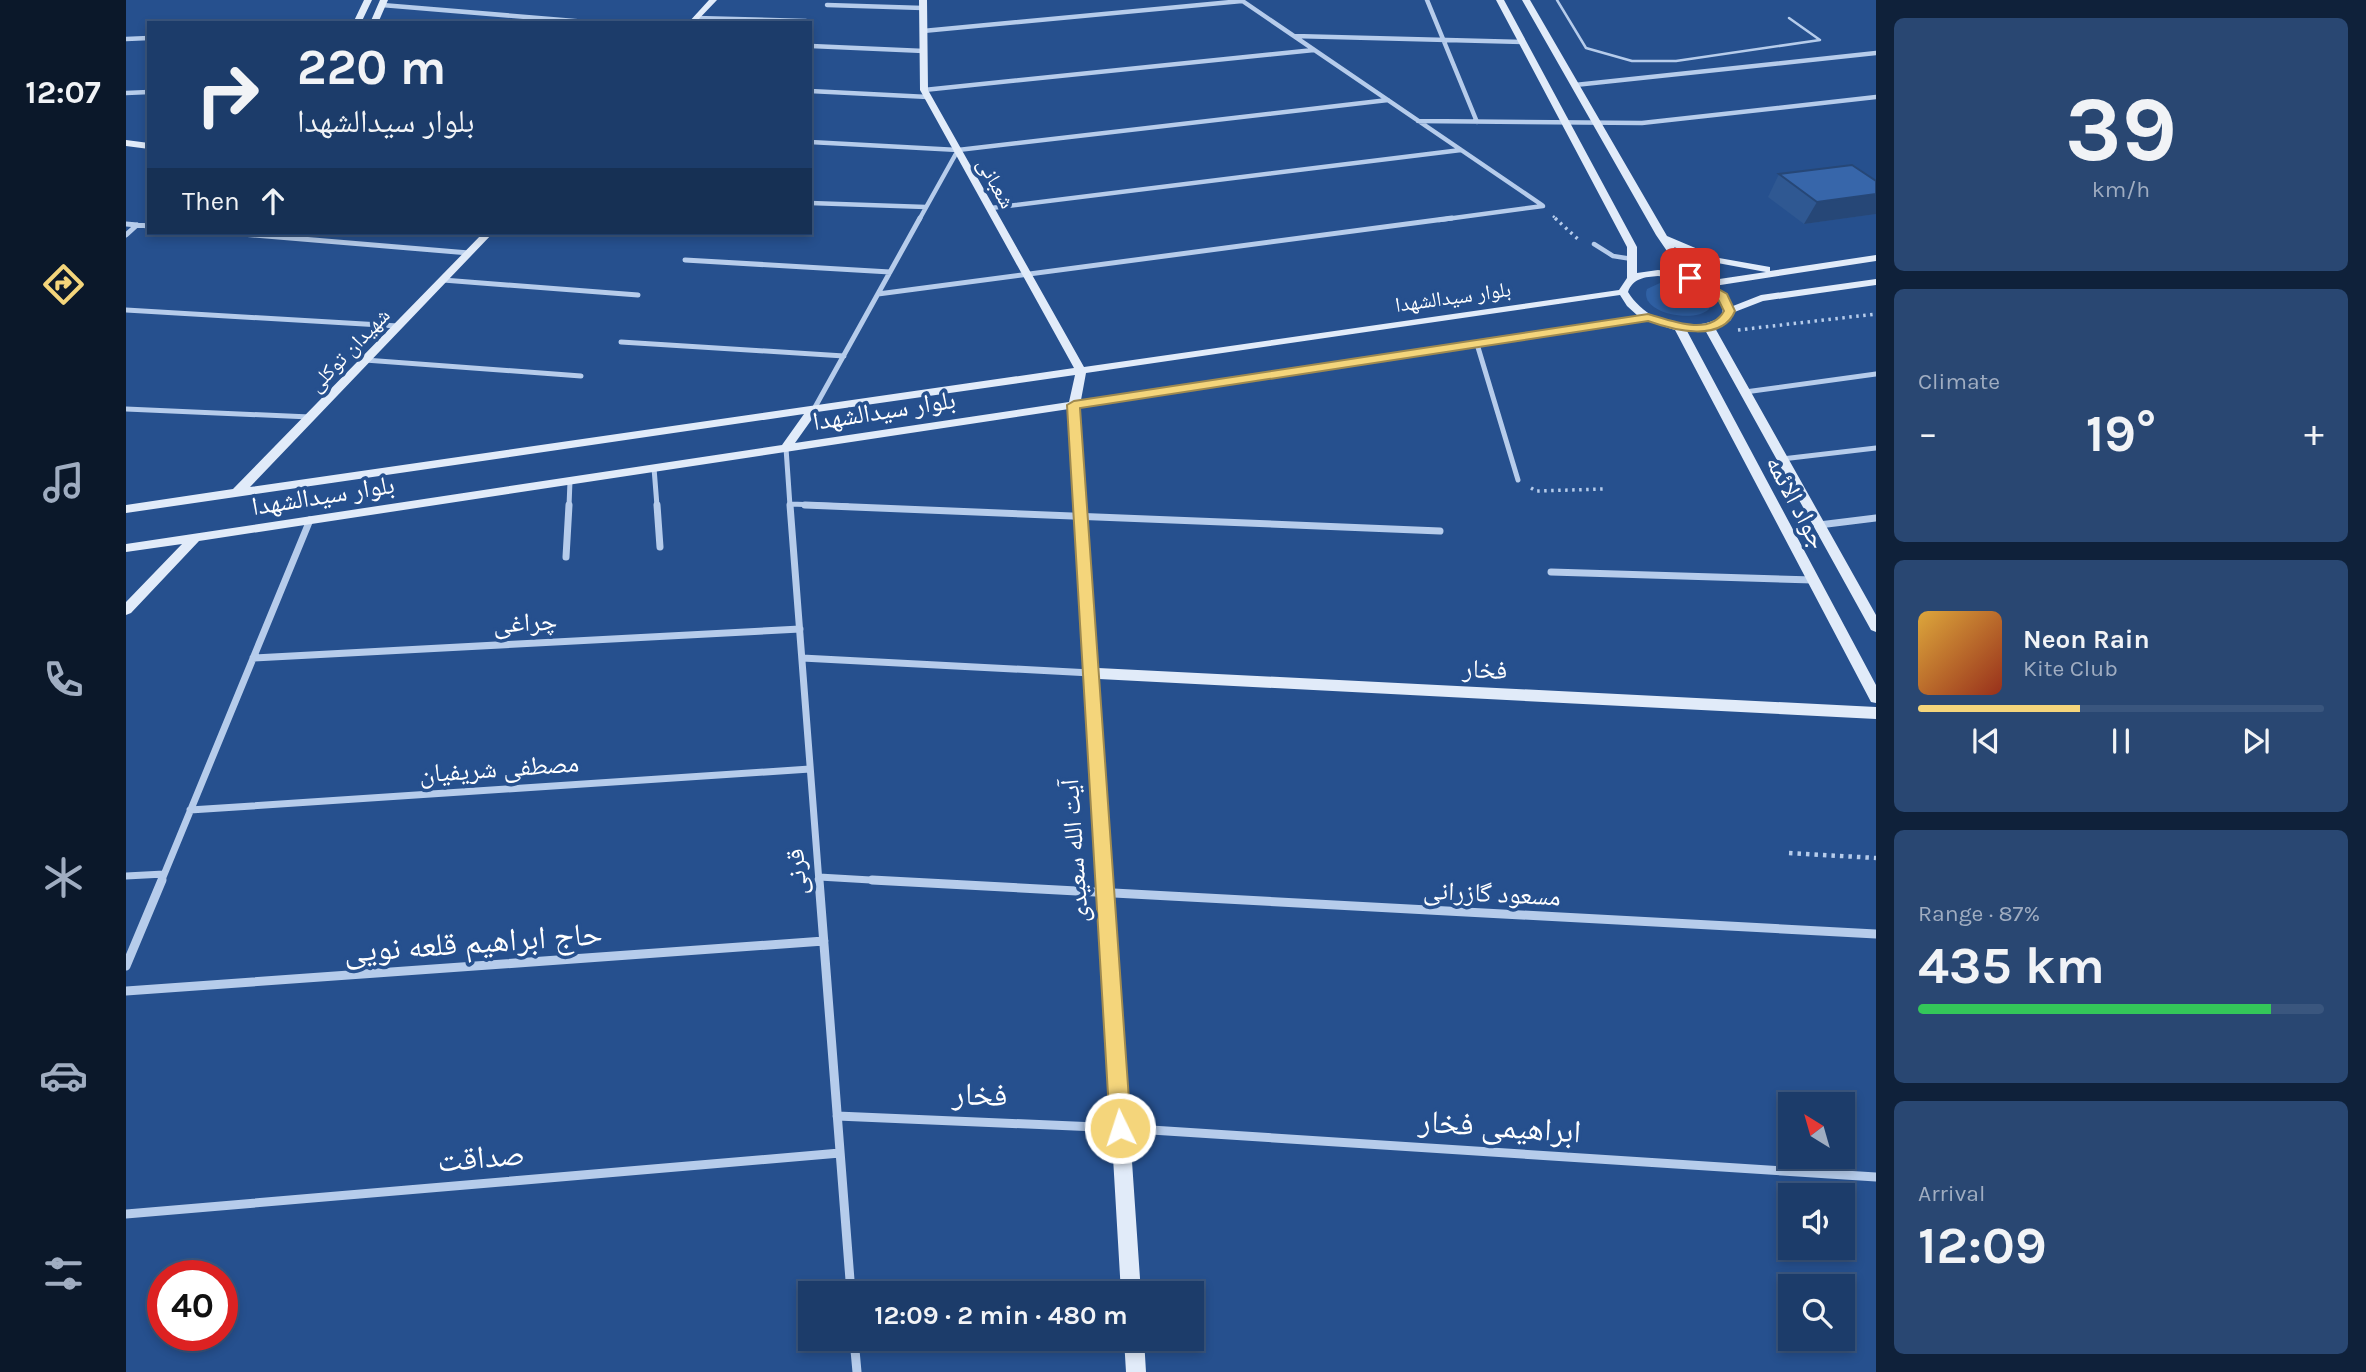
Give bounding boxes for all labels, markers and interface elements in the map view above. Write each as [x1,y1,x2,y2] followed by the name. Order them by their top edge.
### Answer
[297,39,446,96] text: 220 m
[182,49,273,140] icon: right
[25,74,101,111] text: 12:07
[2065,77,2177,183] text: 39
[297,103,475,140] text: بلوار سیدالشهدا
[971,153,1020,213] street label: شعبانی
[2092,176,2150,203] text: km/h
[254,182,292,220] icon: ahead
[182,186,240,217] text: Then
[1660,248,1720,308] pin
[1671,259,1709,297] icon: arrive
[39,260,88,309] icon: directions
[1394,277,1512,317] street label: بلوار سیدالشهدا
[303,303,395,397] street label: شهیدان توکلی
[1918,368,2000,395] text: Climate
[810,384,958,437] street label: بلوار سیدالشهدا
[2086,403,2156,464] text: 19°
[1918,411,1938,456] text: −
[2304,411,2324,456] text: +
[1759,450,1834,554] street label: جواد الائمه
[39,458,88,507] icon: music
[249,469,397,522] street label: بلوار سیدالشهدا
[492,605,558,640] street label: چراغی
[2023,624,2150,655] text: Neon Rain
[1461,653,1508,686] street label: فخار
[39,655,88,704] icon: phone
[2023,655,2118,682] text: Kite Club
[1967,722,2005,760] icon: previous
[2102,722,2140,760] icon: pause
[2237,722,2275,760] icon: next
[418,747,580,790] street label: مصطفی شریفیان
[1054,777,1095,924] street label: آیت الله سعیدی
[779,848,814,896] street label: قرنی
[39,853,88,902] icon: climate
[1422,874,1561,913] street label: مسعود گازرانی
[1918,900,2040,927] text: Range · 87%
[343,915,604,972] street label: حاج ابراهیم قلعه نویی
[1918,935,2105,996] text: 435 km
[39,1051,88,1100] icon: car
[951,1075,1008,1114] street label: فخار
[1083,1091,1157,1165] position arrow
[1778,1092,1855,1169] north arrow
[1778,1092,1855,1351] map controls
[1416,1102,1582,1152] street label: ابراهیمی فخار
[436,1135,526,1180] street label: صداقت
[1918,1180,1985,1207] text: Arrival
[1778,1183,1855,1260] button: sound
[1918,1215,2047,1276] text: 12:09
[39,1249,88,1298] icon: filters
[147,1260,238,1351] speed limit sign: 40
[1778,1274,1855,1351] button: search
[874,1300,1128,1331] text: 12:09 · 2 min · 480 m

